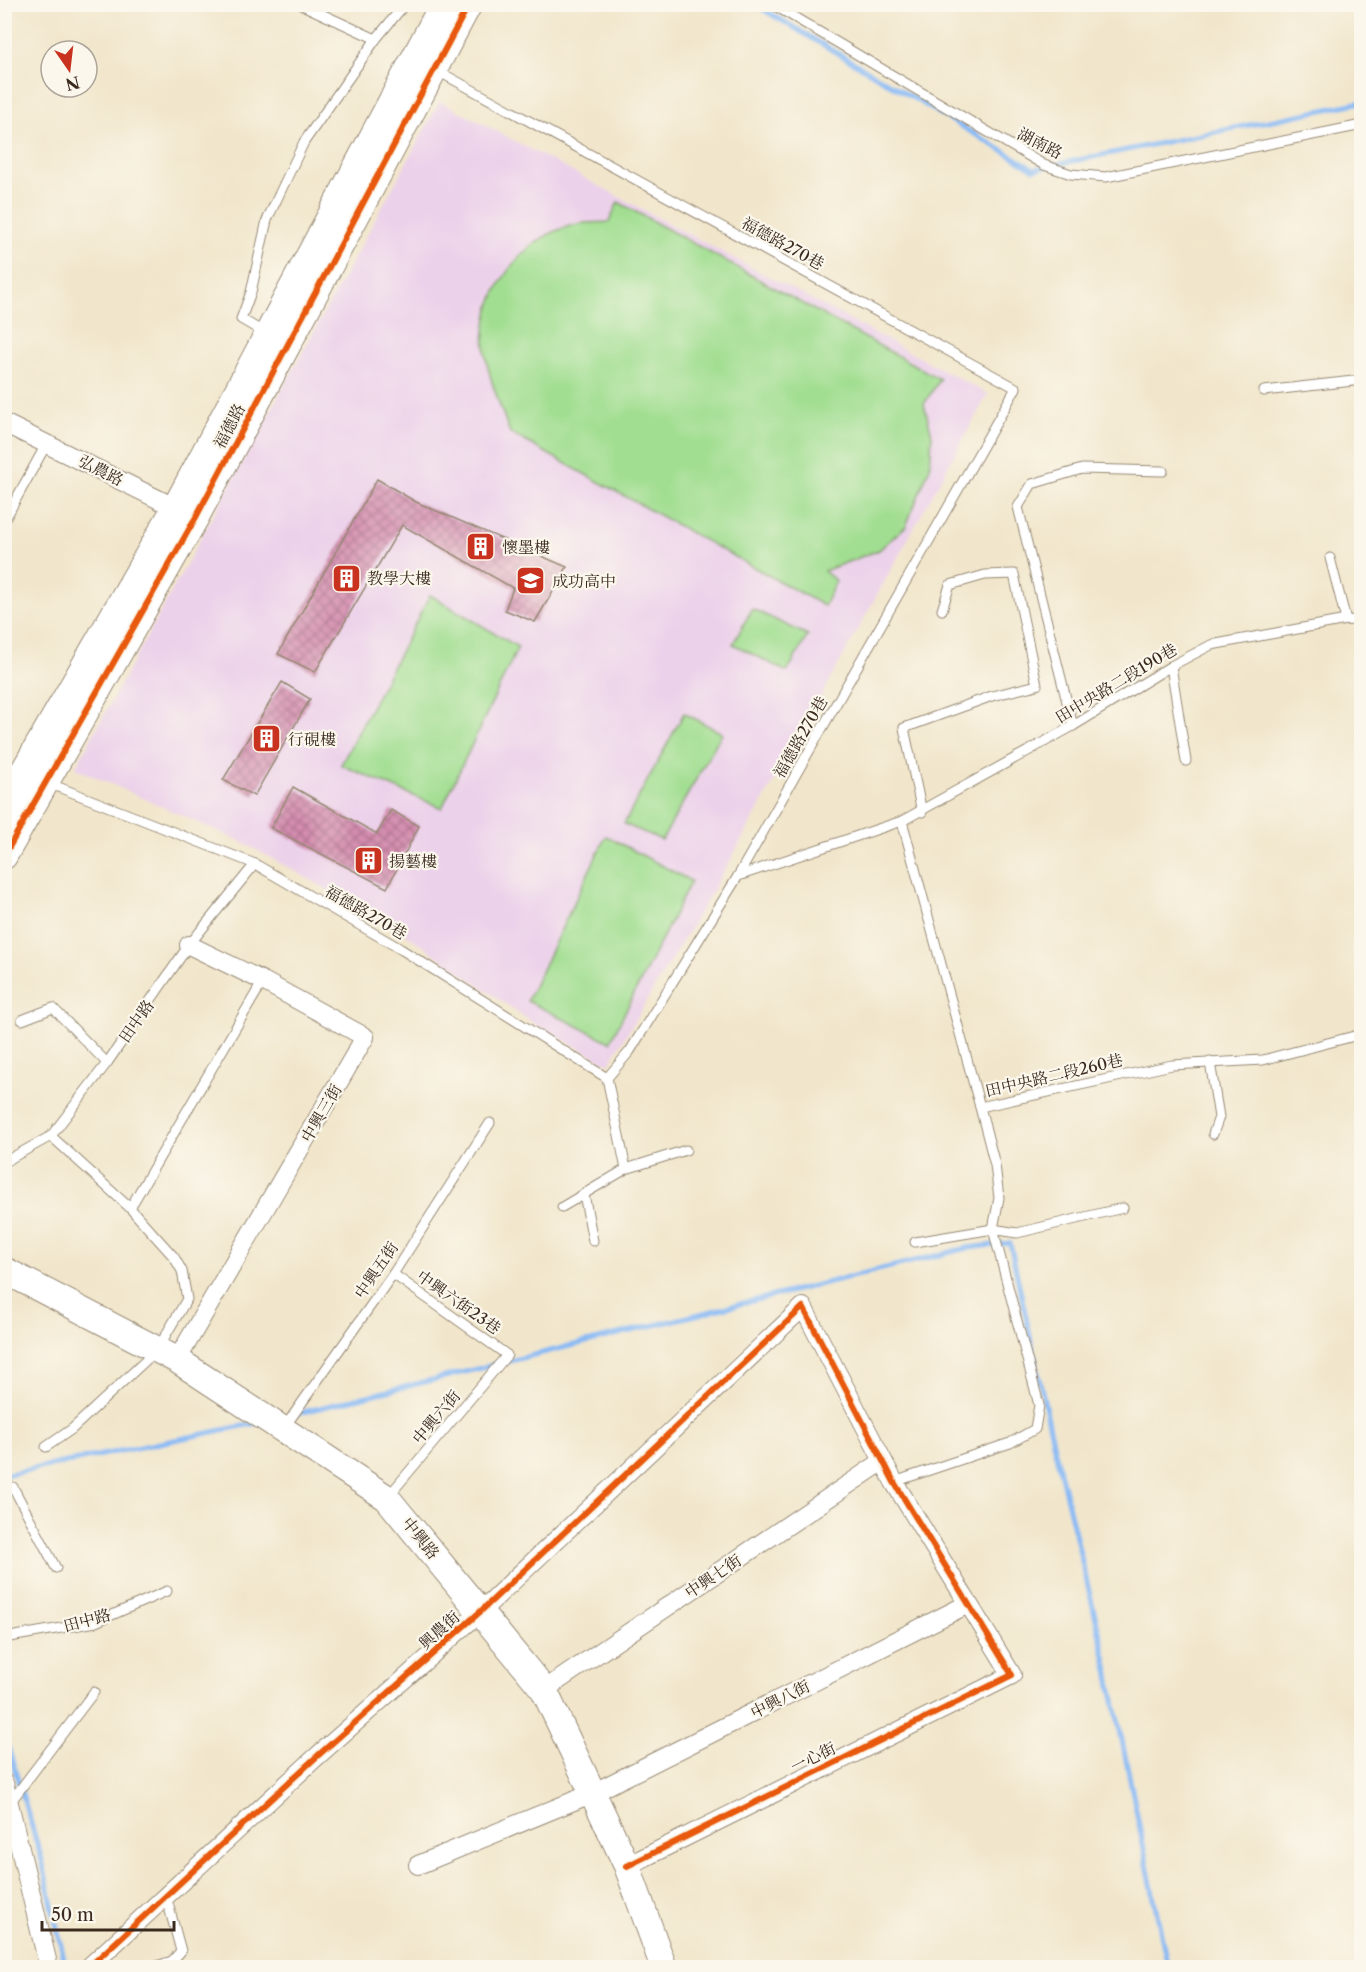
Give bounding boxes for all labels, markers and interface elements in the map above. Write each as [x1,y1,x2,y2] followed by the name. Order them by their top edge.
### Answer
[39,39,99,99] north arrow
[63,72,82,95] text: N
[1014,123,1066,163] street label: 湖南路
[738,212,828,274] street label: 福德路270巷
[209,400,249,452] street label: 福德路
[75,450,127,490] street label: 弘農路
[465,531,497,563] building icon: 懷墨樓
[502,537,550,557] place label: 懷墨樓
[330,562,362,594] building icon: 教學大樓
[515,565,547,597] school or university icon: 成功高中
[367,568,431,588] place label: 教學大樓
[552,571,616,591] place label: 成功高中
[1052,639,1180,727] street label: 田中央路二段190巷
[769,692,831,782] street label: 福德路270巷
[251,723,283,755] building icon: 行硯樓
[288,729,336,749] place label: 行硯樓
[352,845,384,877] building icon: 揚藝樓
[389,851,437,871] place label: 揚藝樓
[321,881,411,943] street label: 福德路270巷
[114,996,158,1046] street label: 田中路
[983,1049,1125,1101] street label: 田中央路二段260巷
[296,1080,346,1146] street label: 中興三街
[350,1238,402,1302] street label: 中興五街
[413,1266,505,1338] street label: 中興六街23巷
[408,1386,464,1448] street label: 中興六街
[398,1513,444,1563] street label: 中興路
[681,1550,745,1602] street label: 中興七街
[61,1604,113,1636] street label: 田中路
[414,1607,464,1653] street label: 興農街
[747,1676,813,1722] street label: 中興八街
[787,1737,839,1777] street label: 一心街
[42,1894,174,1932] scale bar
[51,1904,94,1926] text: 50 m

